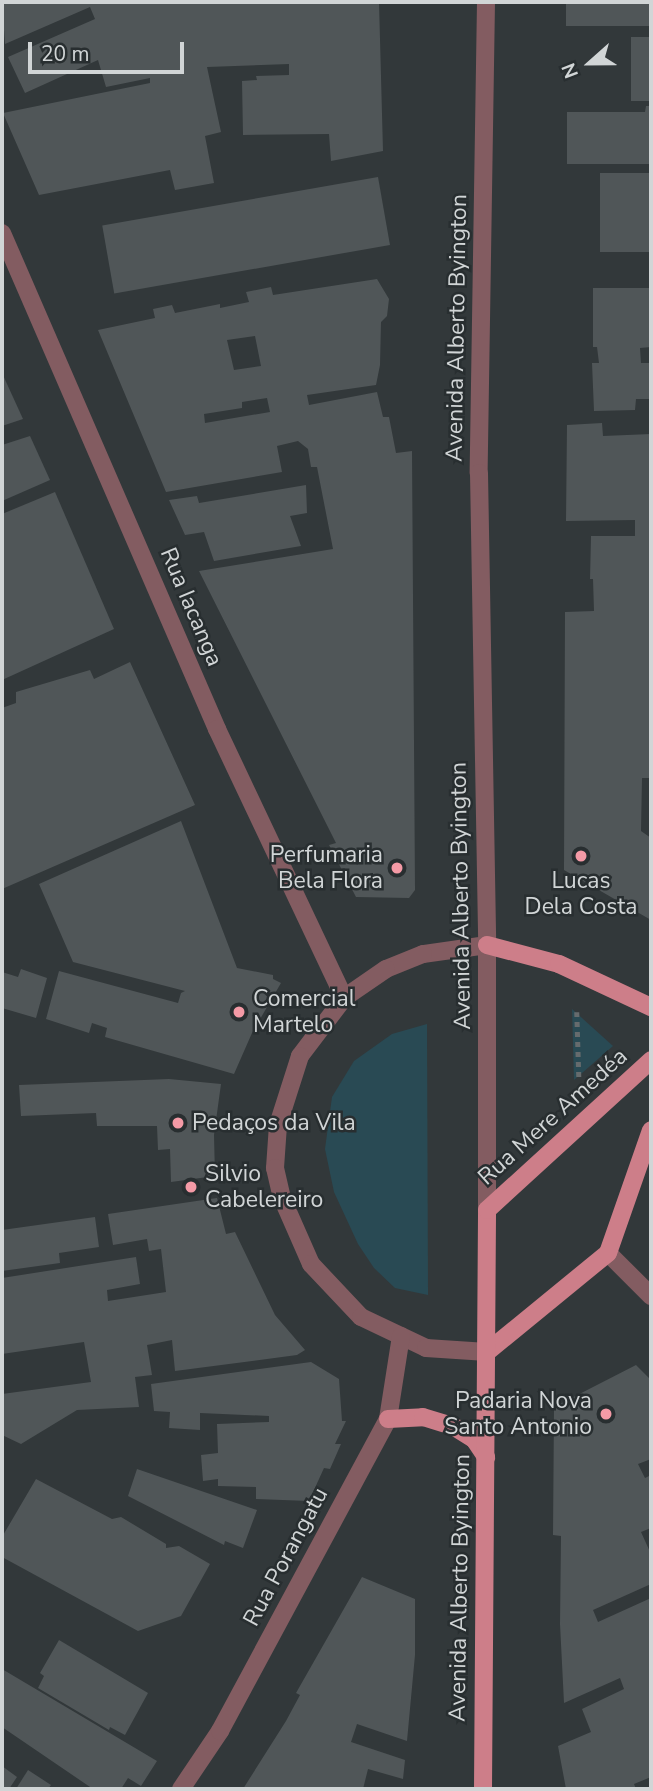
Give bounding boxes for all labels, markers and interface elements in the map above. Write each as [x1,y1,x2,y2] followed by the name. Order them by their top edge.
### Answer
[32,28,187,72] scale bar
[555,28,625,98] north arrow
[41,40,90,68] text: 20 m
[556,59,585,82] text: N
[441,194,473,462] street label: Avenida Alberto Byington
[154,544,228,670] street label: Rua Iacanga
[445,762,477,1030] street label: Avenida Alberto Byington
[270,841,383,895] place label: Perfumaria Bela Flora
[573,848,589,864] marker: Lucas Dela Costa
[389,860,405,876] marker: Perfumaria Bela Flora
[525,867,637,921] place label: Lucas Dela Costa
[253,985,355,1039] place label: Comercial Martelo
[231,1004,247,1020] marker: Comercial Martelo
[473,1043,633,1191] street label: Rua Mere Amedéa
[192,1109,356,1137] place label: Pedaços da Vila
[170,1115,186,1131] marker: Pedaços da Vila
[205,1160,323,1214] place label: Silvio Cabelereiro
[183,1179,199,1195] marker: Silvio Cabelereiro
[444,1387,592,1441] place label: Padaria Nova Santo Antonio
[598,1406,614,1422] marker: Padaria Nova Santo Antonio
[444,1454,476,1722] street label: Avenida Alberto Byington
[238,1483,334,1631] street label: Rua Porangatu

